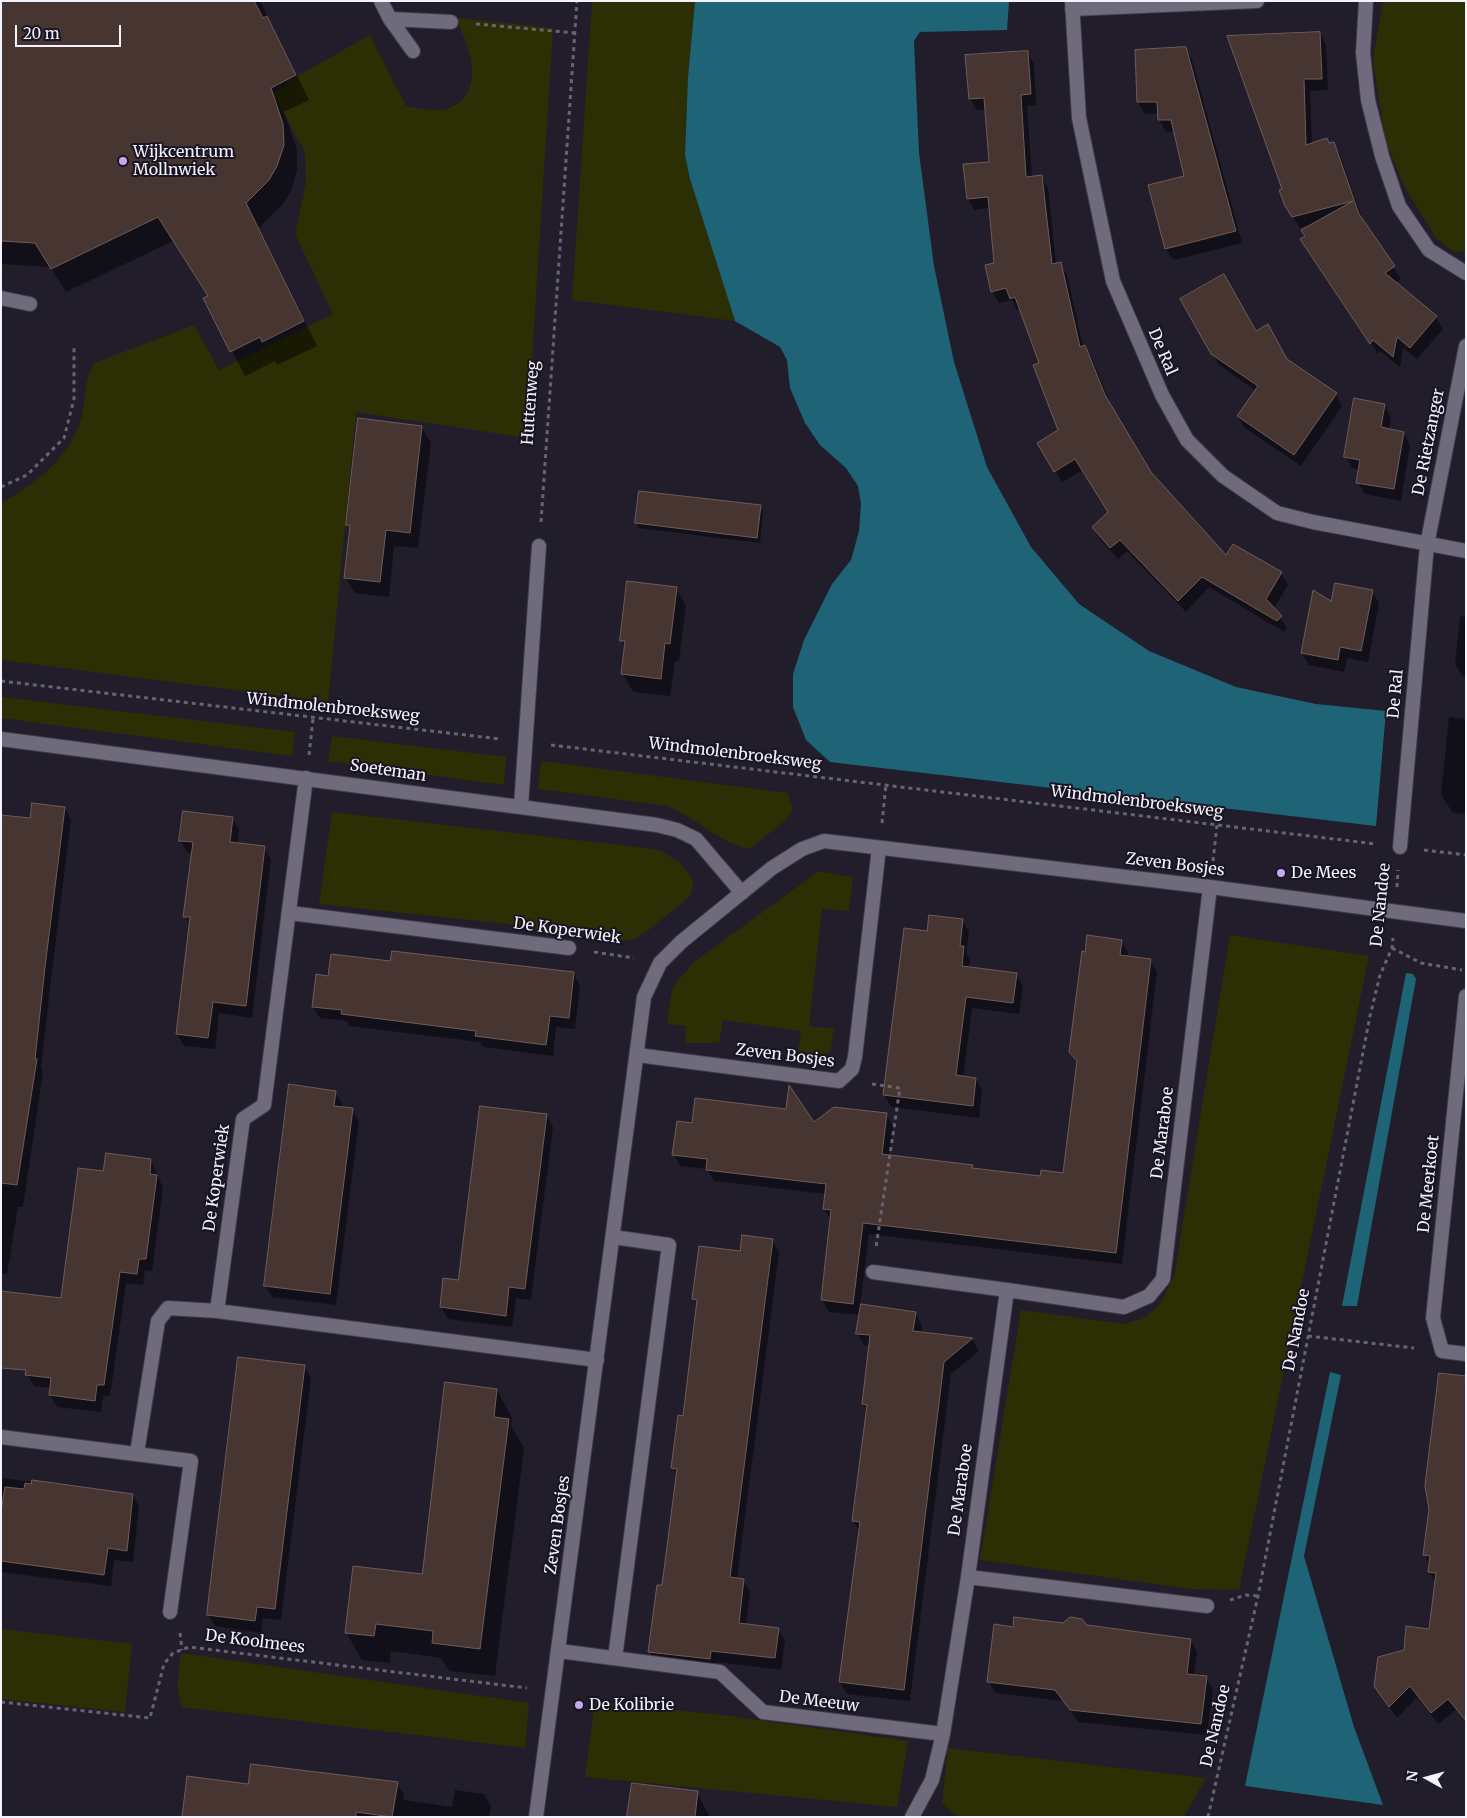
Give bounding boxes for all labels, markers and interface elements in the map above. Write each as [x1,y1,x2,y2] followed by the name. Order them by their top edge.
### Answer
[18,15,124,47] scale bar
[23,24,60,43] text: 20 m
[133,142,234,180] place label: Wijkcentrum Mollnwiek
[117,155,129,167] marker: Wijkcentrum Mollnwiek
[1144,326,1180,378] street label: De Ral
[518,360,544,446] street label: Huttenweg
[1409,387,1449,497] street label: De Rietzanger
[1384,669,1408,719] street label: De Ral
[245,689,421,727] street label: Windmolenbroeksweg
[647,734,823,774] street label: Windmolenbroeksweg
[348,756,428,786] street label: Soeteman
[1049,782,1225,822] street label: Windmolenbroeksweg
[1124,849,1226,881] street label: Zeven Bosjes
[1367,862,1395,948] street label: De Nandoe
[1291,863,1356,883] place label: De Mees
[1275,867,1287,879] marker: De Mees
[512,914,622,948] street label: De Koperwiek
[734,1040,836,1072] street label: Zeven Bosjes
[1148,1086,1178,1180] street label: De Maraboe
[200,1123,234,1233] street label: De Koperwiek
[1414,1134,1444,1234] street label: De Meerkoet
[1280,1287,1314,1373] street label: De Nandoe
[945,1443,977,1537] street label: De Maraboe
[542,1474,574,1576] street label: Zeven Bosjes
[204,1626,306,1658] street label: De Koolmees
[1197,1683,1235,1769] street label: De Nandoe
[778,1688,860,1716] street label: De Meeuw
[589,1695,674,1715] place label: De Kolibrie
[573,1699,585,1711] marker: De Kolibrie
[1402,1753,1452,1803] north arrow
[1403,1770,1422,1783] text: N

